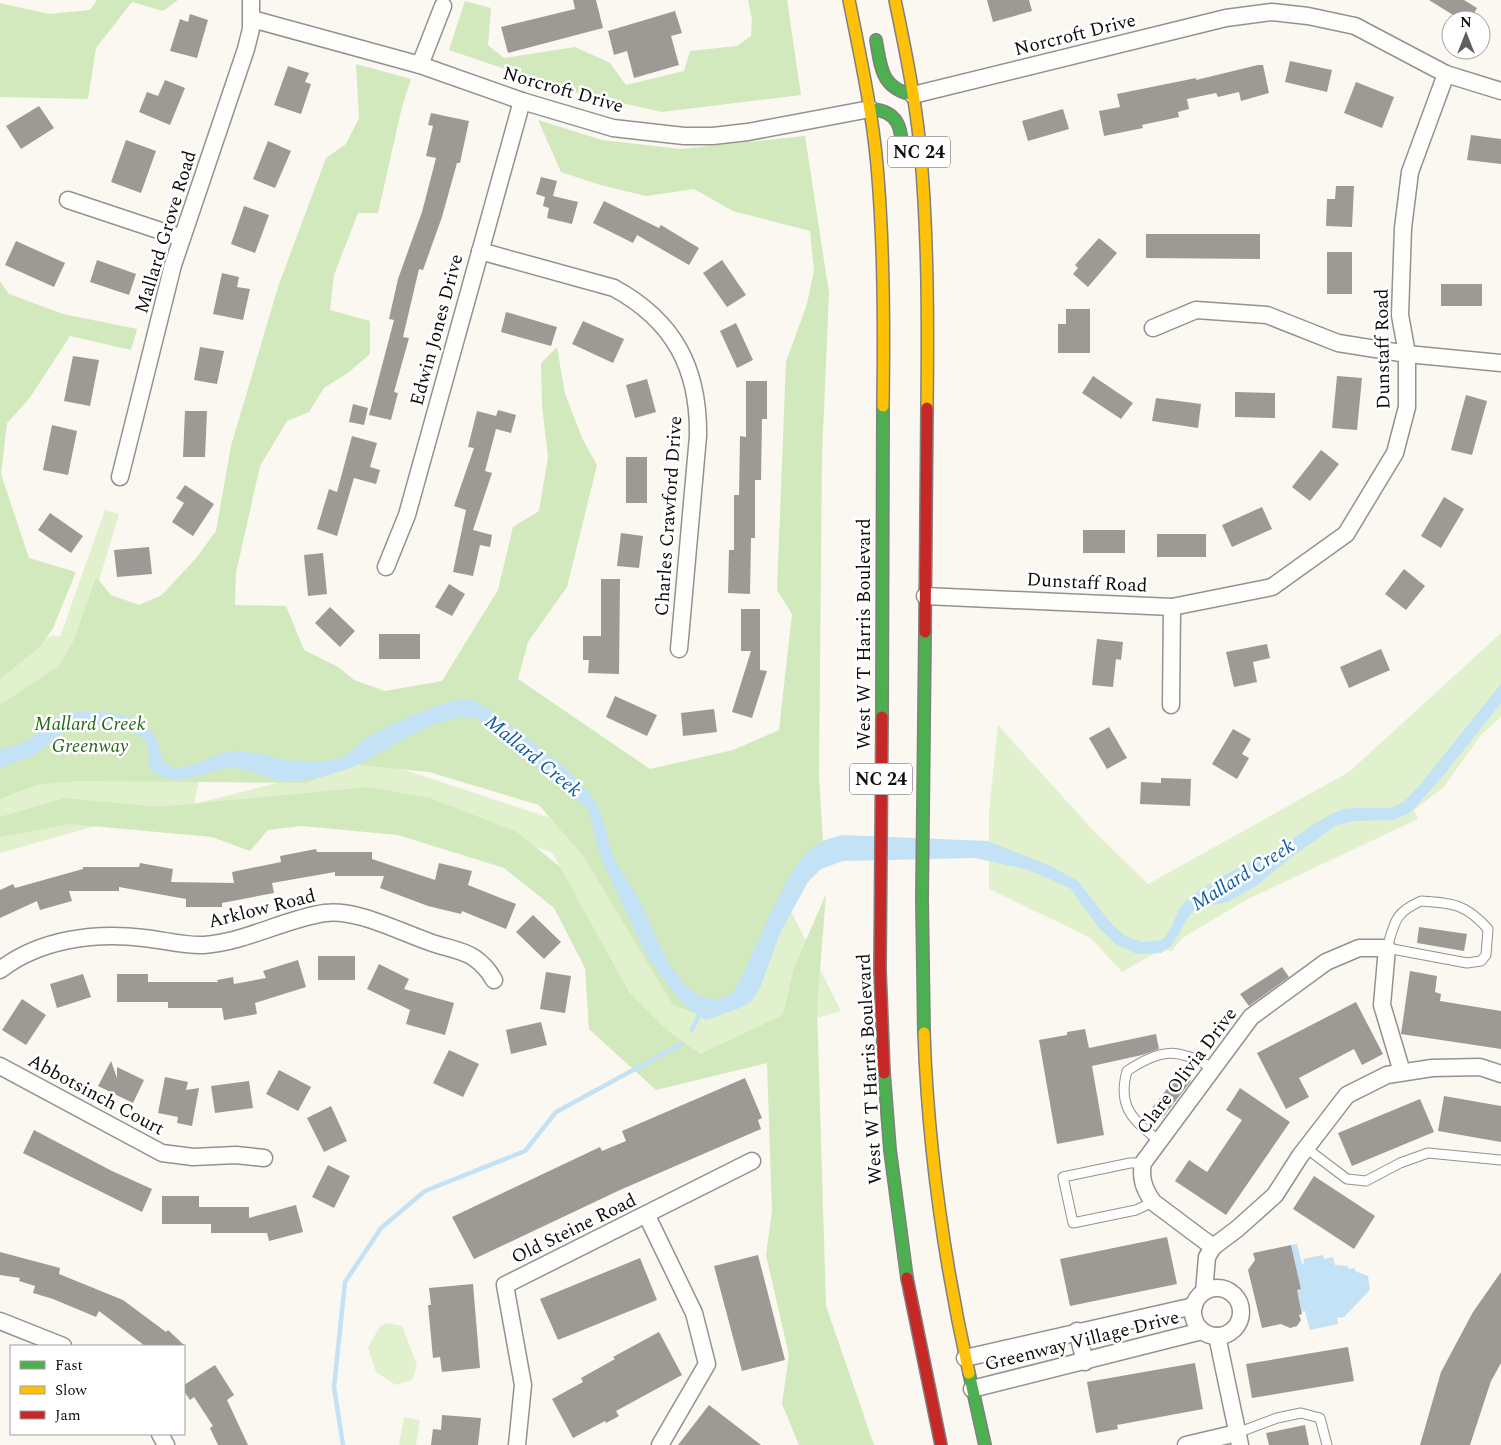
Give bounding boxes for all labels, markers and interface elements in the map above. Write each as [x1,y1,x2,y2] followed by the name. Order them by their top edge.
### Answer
[1011,6,1139,64] street label: Norcroft Drive
[1441,10,1491,60] north arrow
[1460,12,1472,33] text: N
[499,59,627,121] street label: Norcroft Drive
[888,136,950,168] road number: NC 24
[127,147,205,317] street label: Mallard Grove Road
[403,251,471,409] street label: Edwin Jones Drive
[1367,288,1399,410] street label: Dunstaff Road
[648,415,690,617] street label: Charles Crawford Drive
[850,518,879,750] street label: West W T Harris Boulevard
[1026,565,1148,601] street label: Dunstaff Road
[478,707,588,805] water label: Mallard Creek
[34,710,146,761] park label: Mallard Creek Greenway
[850,764,912,794] road number: NC 24
[1185,831,1301,919] water label: Mallard Creek
[205,882,319,936] street label: Arklow Road
[849,953,891,1185] street label: West W T Harris Boulevard
[1129,1001,1245,1141] street label: Clare Olivia Drive
[22,1047,170,1143] street label: Abbotsinch Court
[506,1186,642,1272] street label: Old Steine Road
[982,1303,1182,1379] street label: Greenway Village Drive
[10,1345,185,1435] legend
[55,1354,83,1377] text: Fast
[55,1379,87,1402] text: Slow
[55,1404,81,1427] text: Jam

